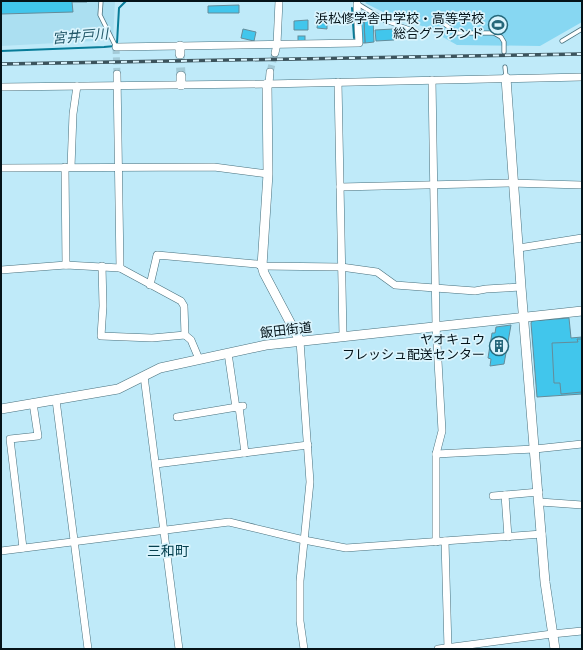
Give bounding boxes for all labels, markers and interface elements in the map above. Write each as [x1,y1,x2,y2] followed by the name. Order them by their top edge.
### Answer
[315,11,484,41] place label: 浜松修学舎中学校・高等学校 総合グラウンド
[487,14,509,36] sports icon: 浜松修学舎中学校・高等学校 総合グラウンド
[51,25,111,46] water label: 宮井戸川
[259,319,313,341] street label: 飯田街道
[342,332,485,362] place label: ヤオキュウ フレッシュ配送センター
[488,335,510,357] building icon: ヤオキュウ フレッシュ配送センター
[147,543,189,559] district label: 三和町

